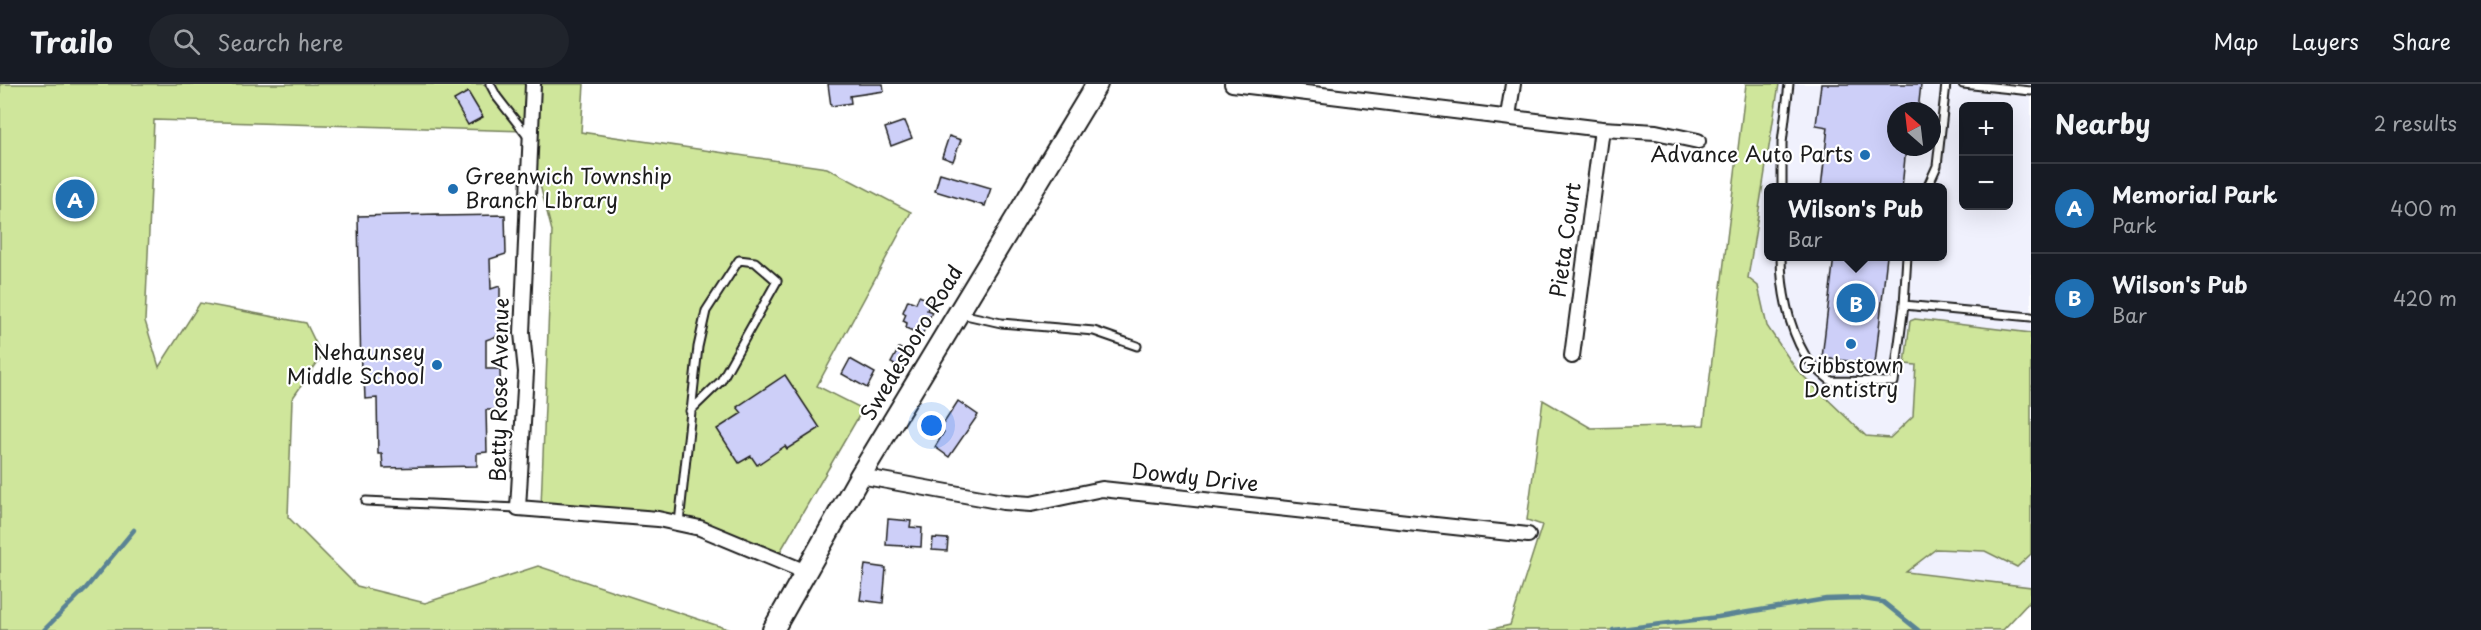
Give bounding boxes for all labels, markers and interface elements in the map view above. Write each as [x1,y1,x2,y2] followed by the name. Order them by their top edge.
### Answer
[149,14,569,68] search box
[30,20,113,63] text: Trailo
[170,25,203,58] icon: search
[218,25,343,58] text: Search here
[2214,25,2258,57] text: Map
[2291,25,2359,57] text: Layers
[2392,25,2451,57] text: Share
[1887,102,1941,156] north arrow
[1959,102,2013,210] map controls
[1959,102,2013,156] button: +
[2055,104,2150,143] text: Nearby
[2374,108,2457,138] text: 2 results
[1650,137,1853,169] place label: Advance Auto Parts
[1858,148,1872,162] marker: Advance Auto Parts
[1959,156,2013,210] button: −
[465,159,672,215] place label: Greenwich Township Branch Library
[56,176,94,222] pin: A
[2112,177,2277,210] text: Memorial Park
[1540,180,1588,299] street label: Pieta Court
[446,182,460,196] marker: Greenwich Township Branch Library
[1764,183,1947,261] popup
[1788,191,1923,224] text: Wilson's Pub
[2067,193,2082,223] text: A
[2390,193,2457,223] text: 400 m
[2112,210,2157,240] text: Park
[1788,224,1822,254] text: Bar
[851,258,970,426] street label: Swedesboro Road
[2112,267,2248,300] text: Wilson's Pub
[1836,280,1876,326] pin: B
[2068,283,2081,313] text: B
[2393,283,2457,313] text: 420 m
[480,297,516,482] street label: Betty Rose Avenue
[2112,300,2147,330] text: Bar
[287,335,425,391] place label: Nehaunsey Middle School
[1844,337,1858,351] marker: Gibbstown Dentistry
[1798,348,1904,404] place label: Gibbstown Dentistry
[430,358,444,372] marker: Nehaunsey Middle School
[917,411,946,440] your location
[1130,453,1260,499] street label: Dowdy Drive

